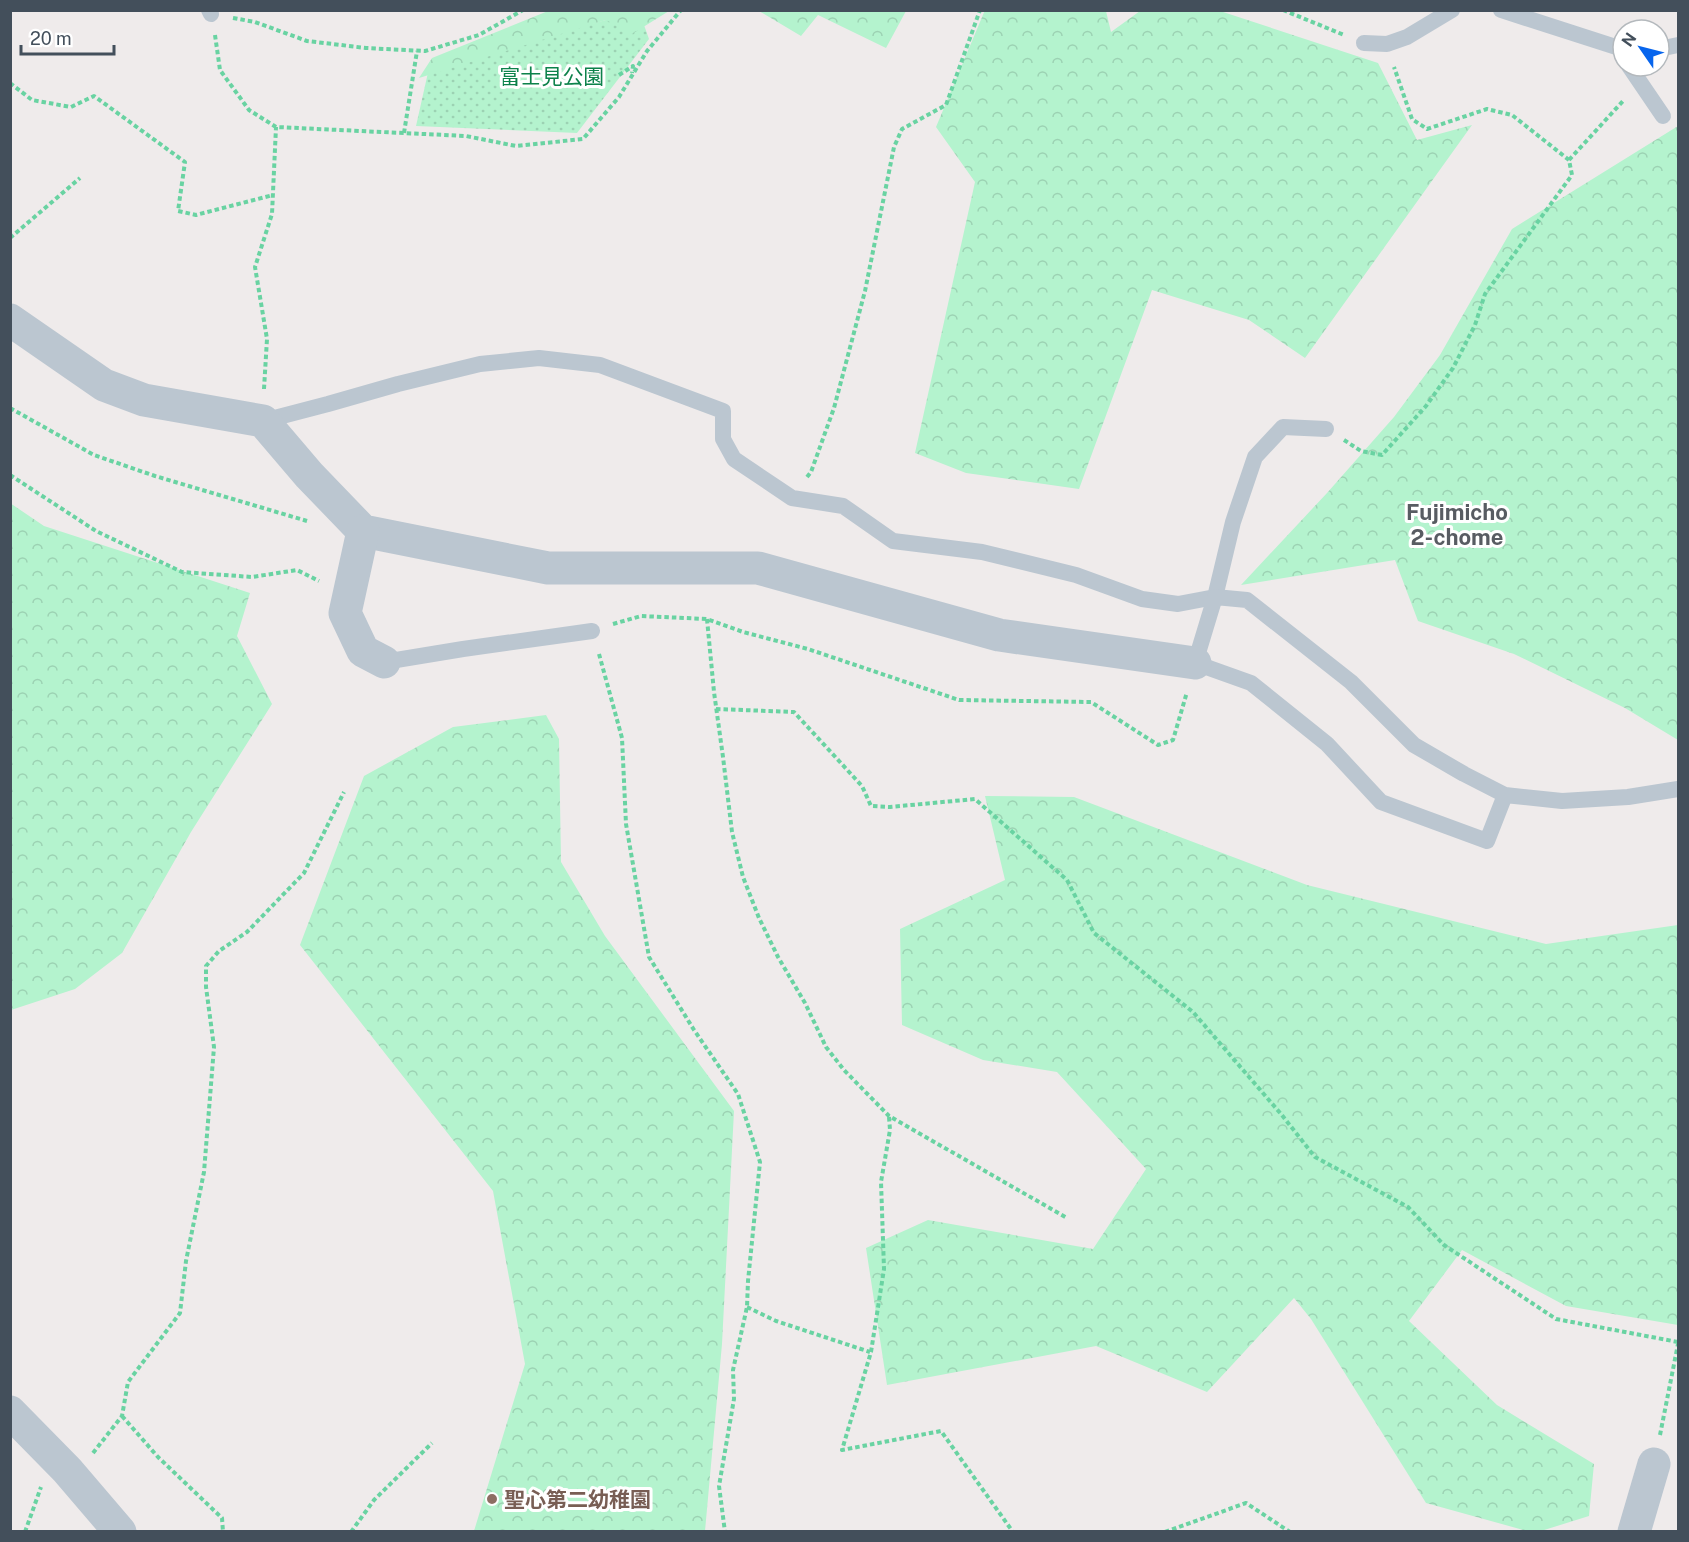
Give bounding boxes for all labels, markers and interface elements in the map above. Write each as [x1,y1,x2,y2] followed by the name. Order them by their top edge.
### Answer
[21,18,114,56] scale bar
[1611,18,1671,78] north arrow
[30,28,72,49] text: 20 m
[1618,29,1640,50] text: N
[500,64,605,89] park label: 富士見公園
[1406,499,1508,550] district label: Fujimicho 2-chome
[504,1487,651,1512] place label: 聖心第二幼稚園
[485,1492,499,1506] marker: 聖心第二幼稚園

